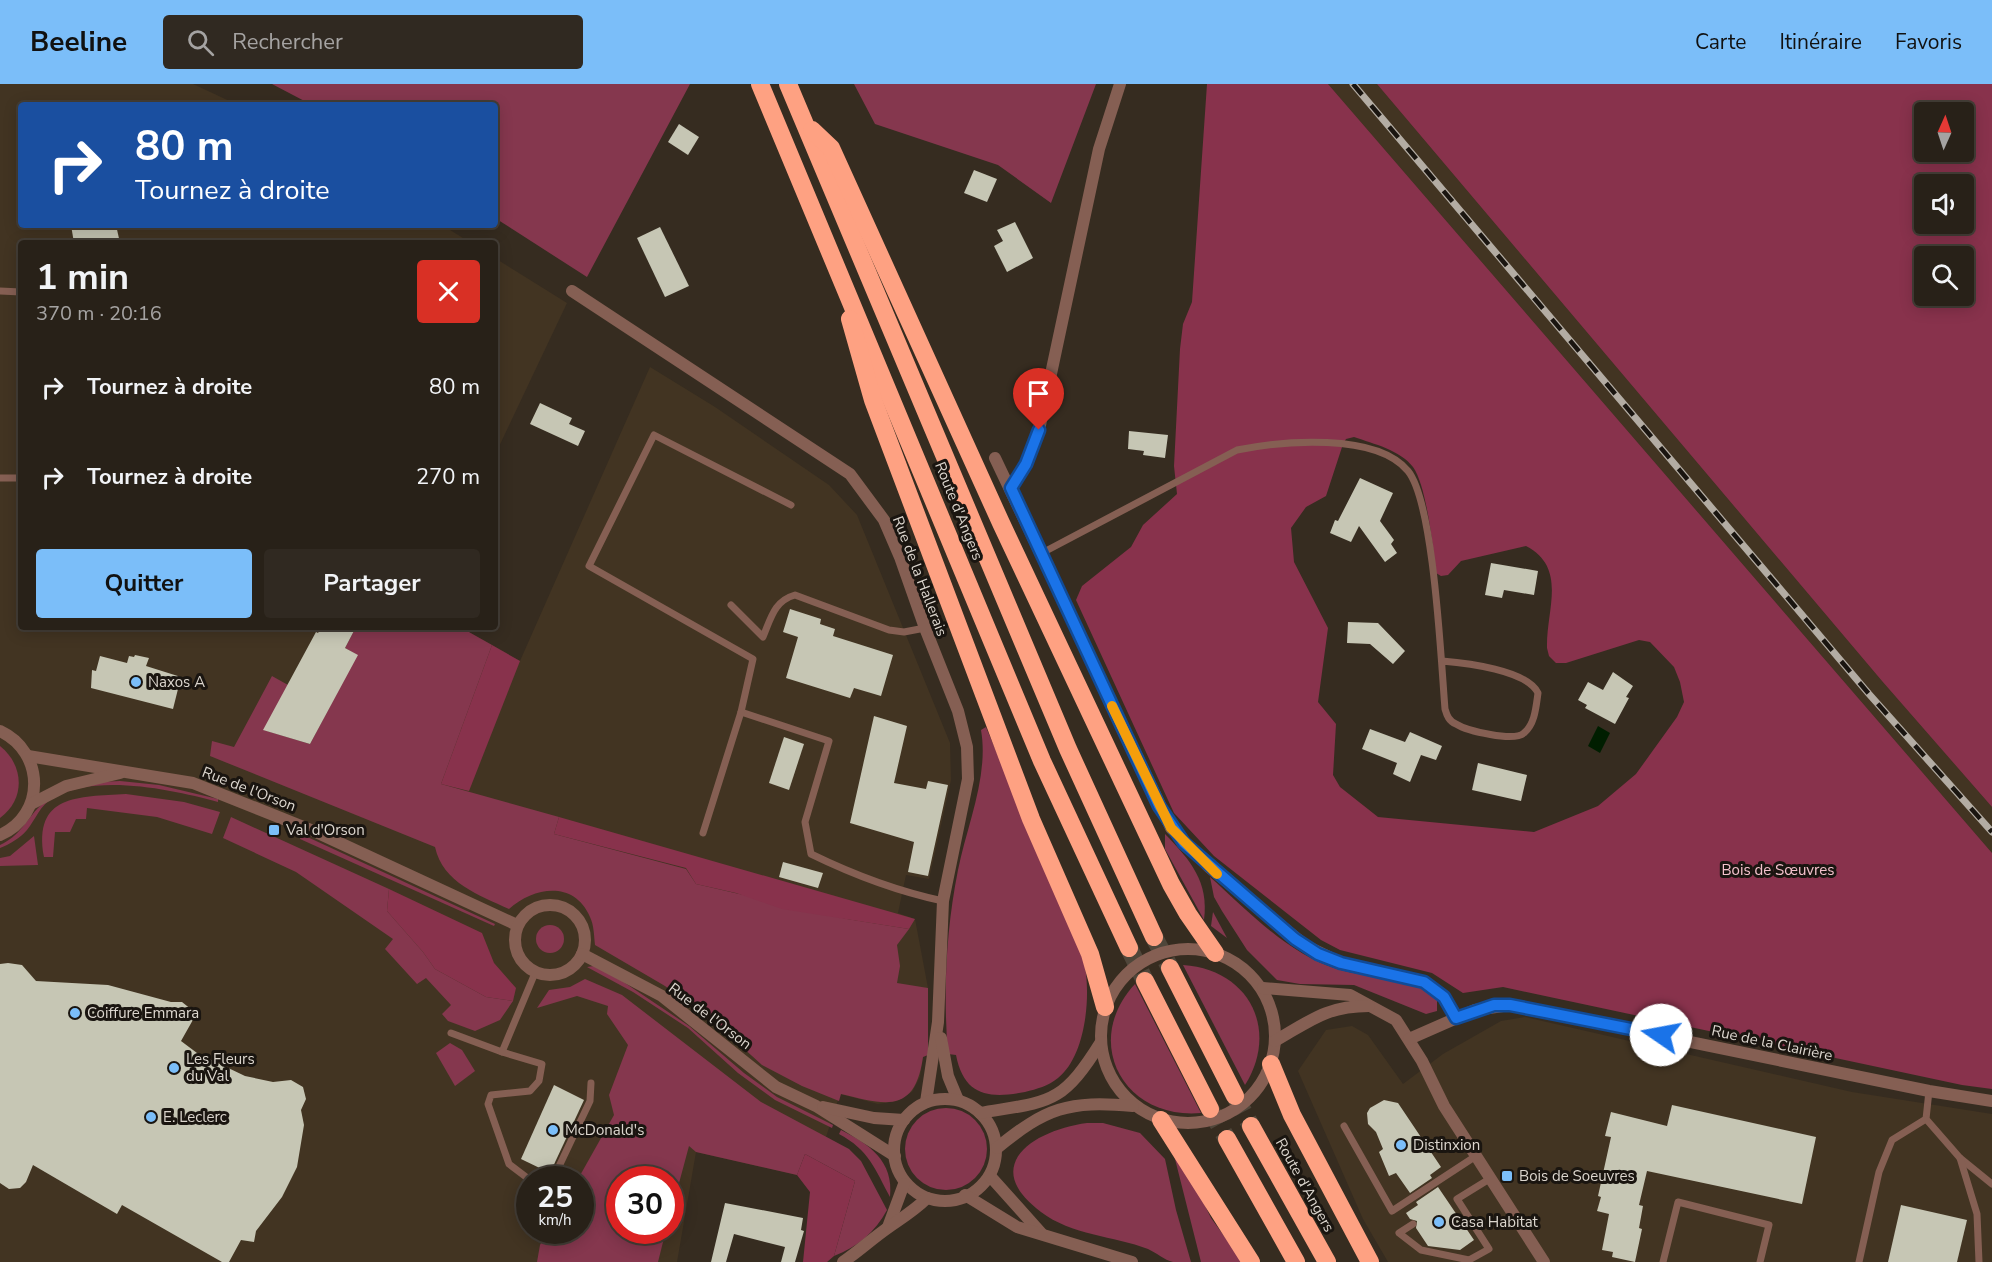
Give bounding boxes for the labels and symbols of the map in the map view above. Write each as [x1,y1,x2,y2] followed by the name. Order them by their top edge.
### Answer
[1914,102,1974,162] north arrow
[1013,368,1064,430] pin
[930,459,988,563] street label: Route d'Angers
[888,513,952,639] street label: Rue de la Hallerais
[148,672,205,692] place label: Naxos A
[129,675,143,689] marker: Naxos A
[199,762,299,816] street label: Rue de l'Orson
[285,820,365,840] place label: Val d'Orson
[267,823,281,837] marker: Val d'Orson
[1721,860,1835,880] park label: Bois de Sœuvres
[664,978,756,1054] street label: Rue de l'Orson
[87,1003,199,1023] place label: Coiffure Emmara
[1629,1003,1693,1067] position arrow
[68,1006,82,1020] marker: Coiffure Emmara
[1710,1020,1834,1066] street label: Rue de la Clairière
[186,1049,255,1086] place label: Les Fleurs du Val
[167,1061,181,1075] marker: Les Fleurs du Val
[163,1107,227,1127] place label: E. Leclerc
[144,1110,158,1124] marker: E. Leclerc
[565,1120,644,1140] place label: McDonald's
[546,1123,560,1137] marker: McDonald's
[1271,1134,1339,1236] street label: Route d'Angers
[1413,1135,1480,1155] place label: Distinxion
[1394,1138,1408,1152] marker: Distinxion
[606,1166,684,1244] speed limit sign: 30
[1519,1166,1635,1186] place label: Bois de Soeuvres
[1500,1169,1514,1183] marker: Bois de Soeuvres
[1451,1212,1539,1232] place label: Casa Habitat
[1432,1215,1446,1229] marker: Casa Habitat

